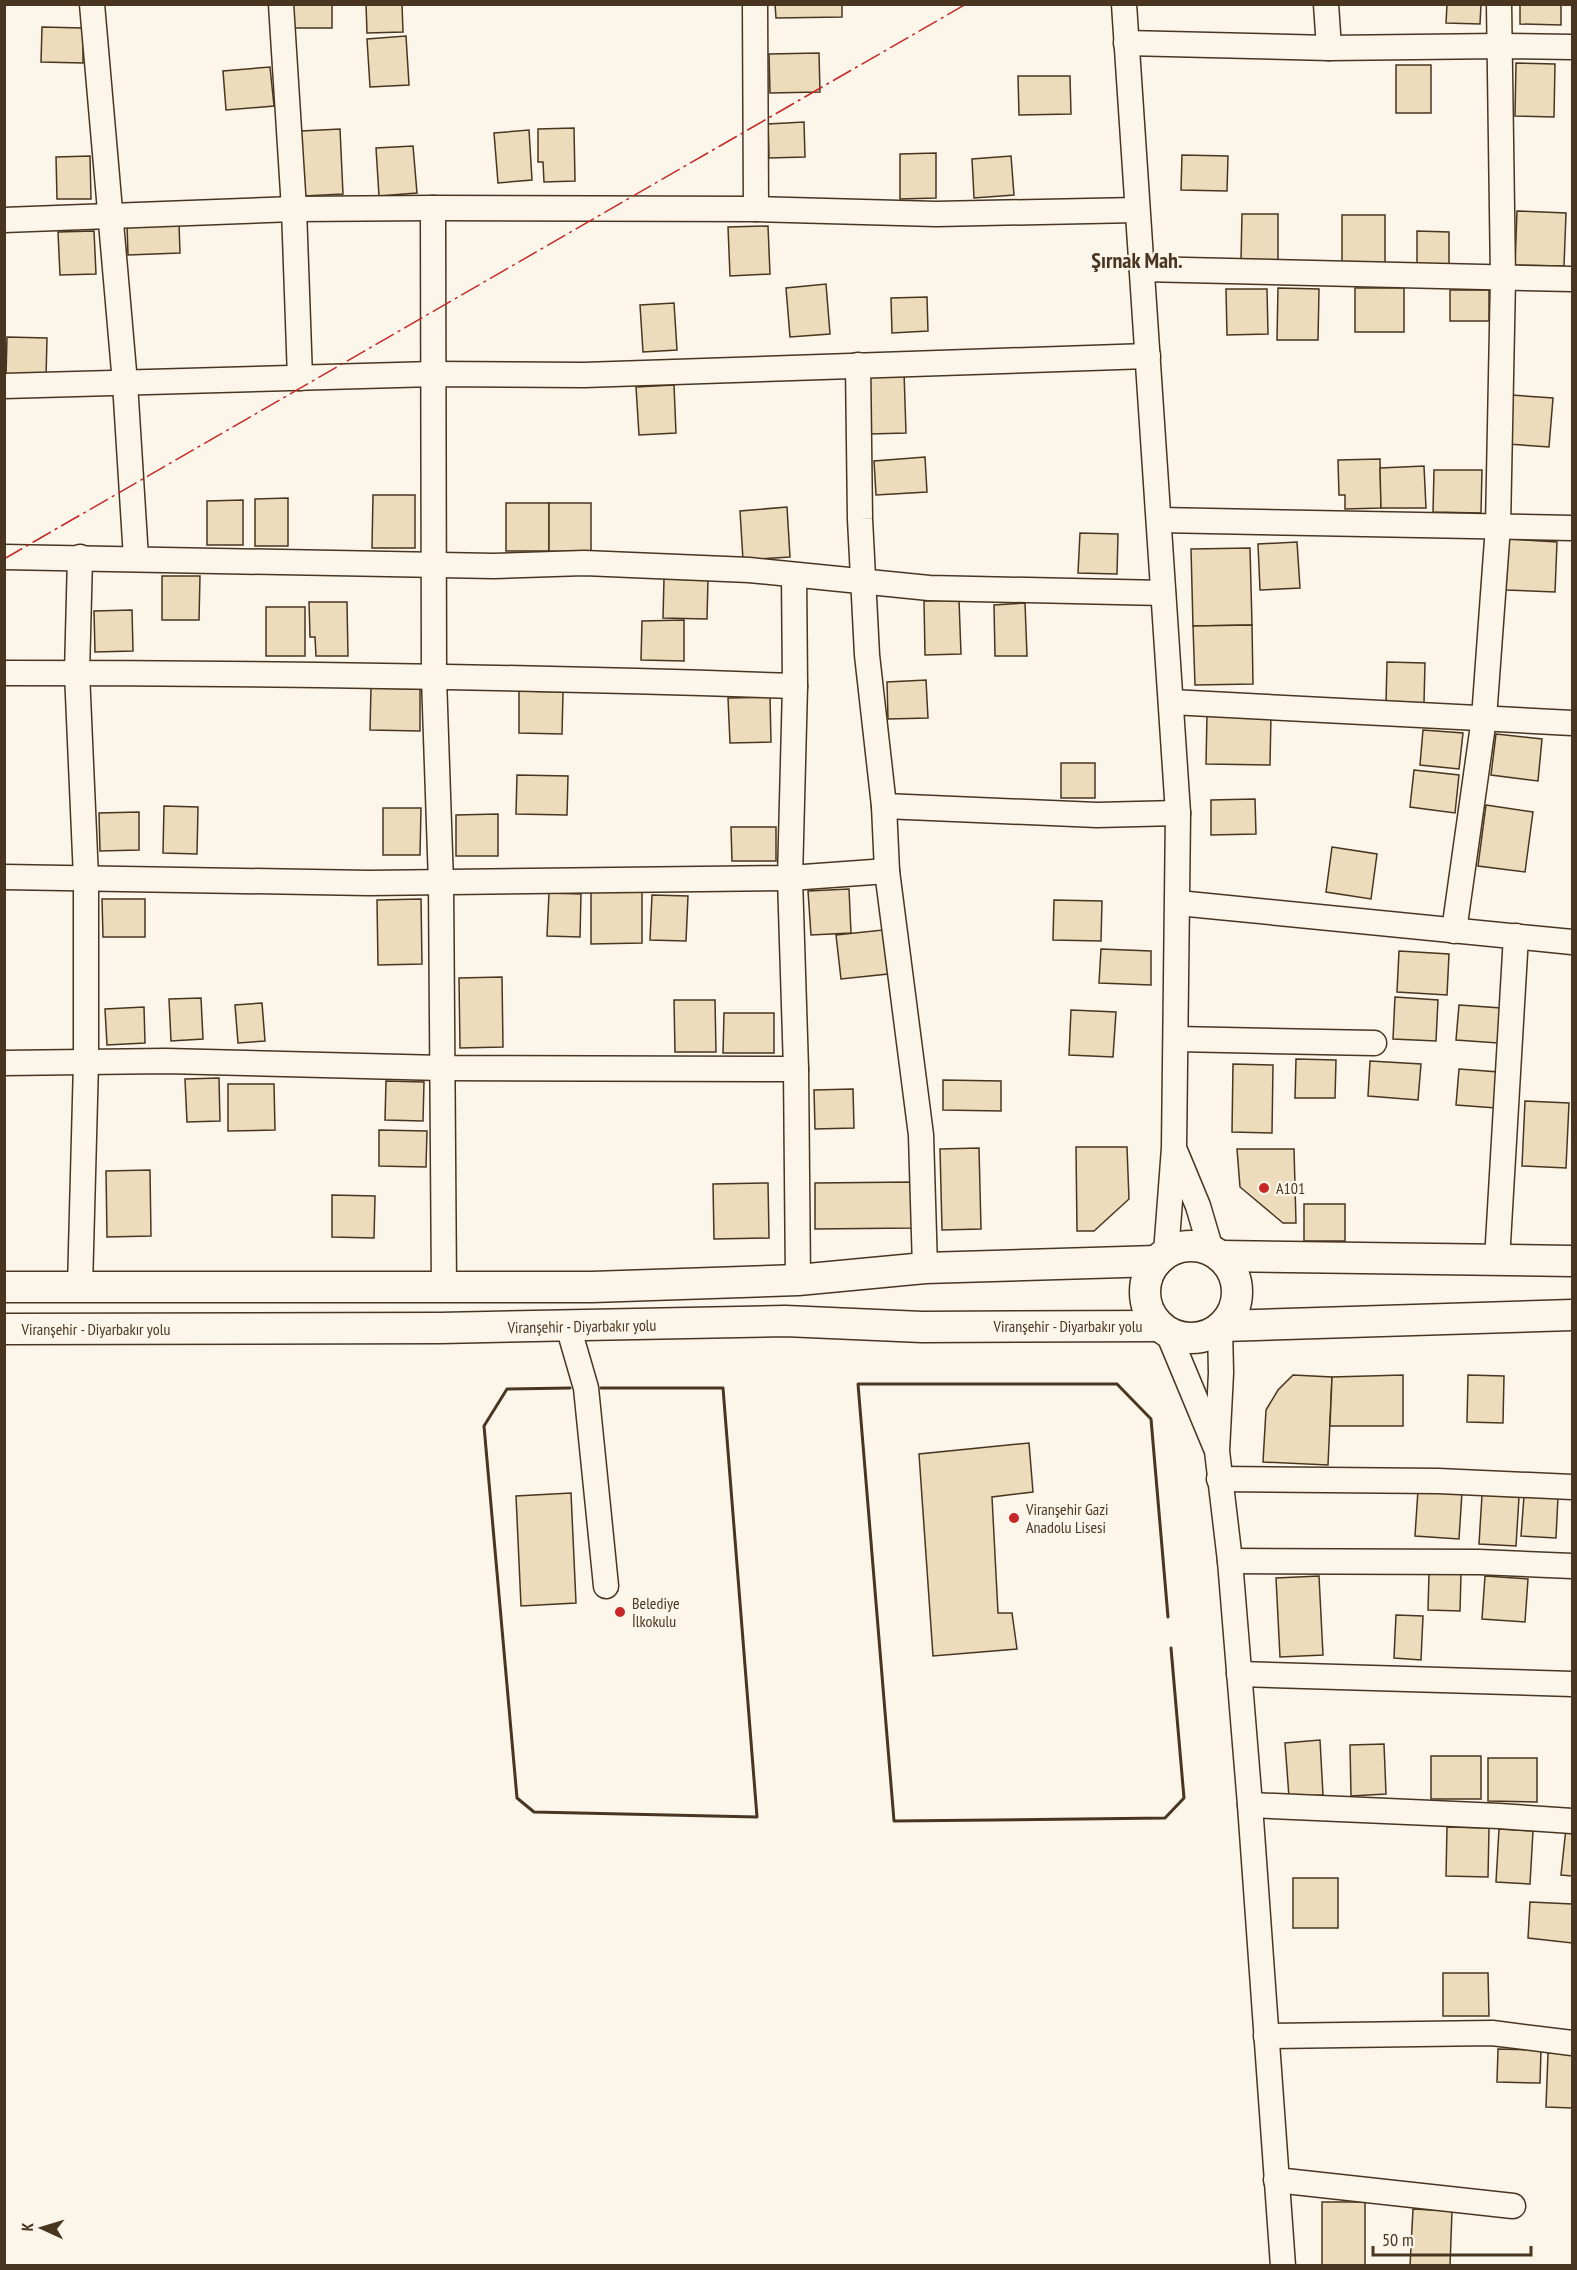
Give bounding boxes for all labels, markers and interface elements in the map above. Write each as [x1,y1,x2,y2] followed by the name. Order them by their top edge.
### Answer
[1091,246,1183,274] district label: Şırnak Mah.
[1276,1178,1305,1198] place label: A101
[1257,1181,1271,1195] marker: A101
[506,1315,657,1337] street label: Viranşehir - Diyarbakır yolu
[993,1316,1142,1336] street label: Viranşehir - Diyarbakır yolu
[21,1319,170,1339] street label: Viranşehir - Diyarbakır yolu
[1025,1499,1109,1537] place label: Viranşehir Gazi Anadolu Lisesi
[1007,1511,1021,1525] marker: Viranşehir Gazi Anadolu Lisesi
[632,1593,680,1631] place label: Belediye İlkokulu
[613,1605,627,1619] marker: Belediye İlkokulu
[12,2198,72,2258] north arrow
[1373,2219,1530,2257] scale bar
[17,2221,37,2232] text: K
[1382,2228,1414,2251] text: 50 m

